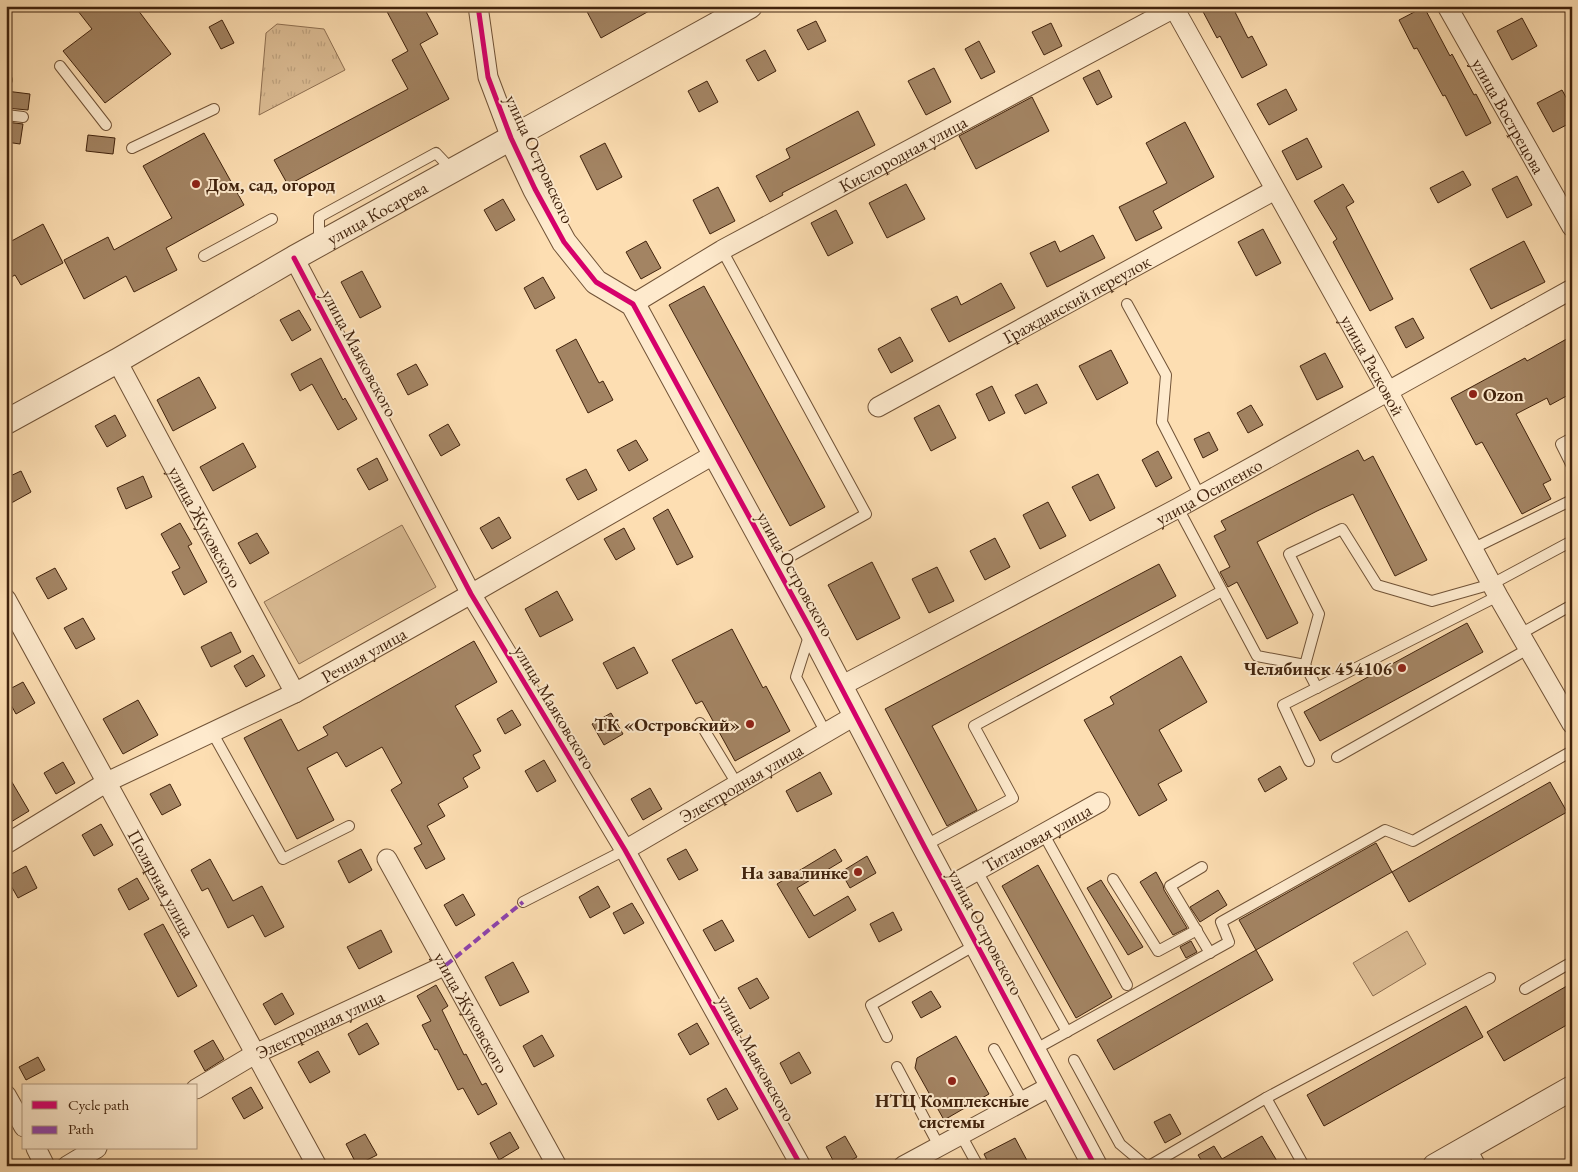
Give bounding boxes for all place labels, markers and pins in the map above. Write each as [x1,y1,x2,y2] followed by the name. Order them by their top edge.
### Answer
[206,173,336,196] place label: Дом, сад, огород
[190,178,202,190] marker: Дом, сад, огород
[1483,383,1524,406] place label: Ozon
[1467,388,1479,400] marker: Ozon
[1244,657,1392,680] place label: Челябинск 454106
[1396,662,1408,674] marker: Челябинск 454106
[594,713,740,736] place label: ТК «Островский»
[744,718,756,730] marker: ТК «Островский»
[741,861,848,884] place label: На завалинке
[852,866,864,878] marker: На завалинке
[946,1075,958,1087] marker: НТЦ Комплексные системы
[875,1089,1030,1133] place label: НТЦ Комплексные системы

